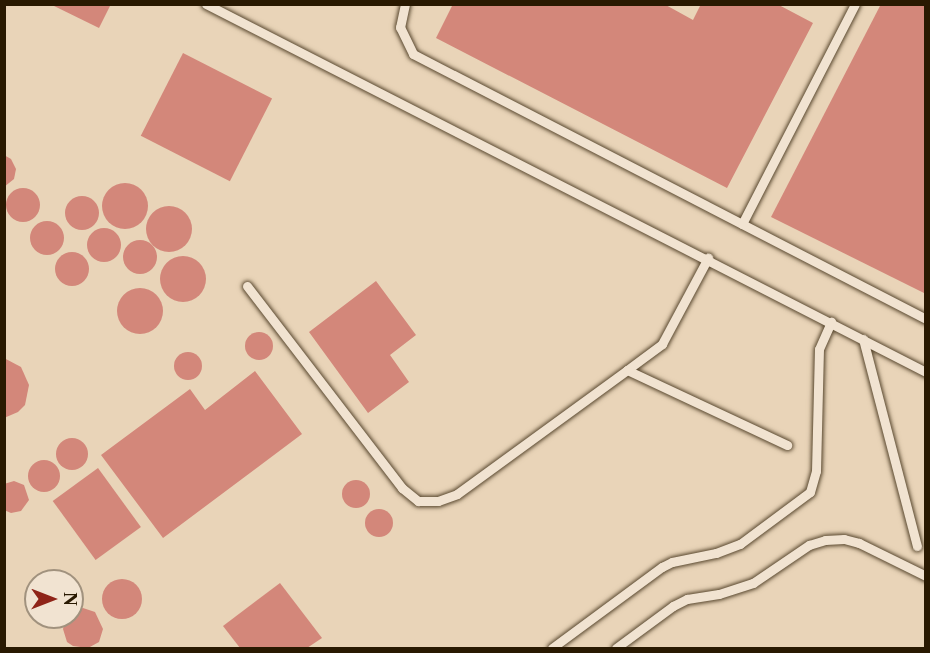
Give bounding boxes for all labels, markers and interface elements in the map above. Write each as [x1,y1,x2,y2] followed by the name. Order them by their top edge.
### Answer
[24,569,84,629] north arrow
[60,592,80,606] text: N

